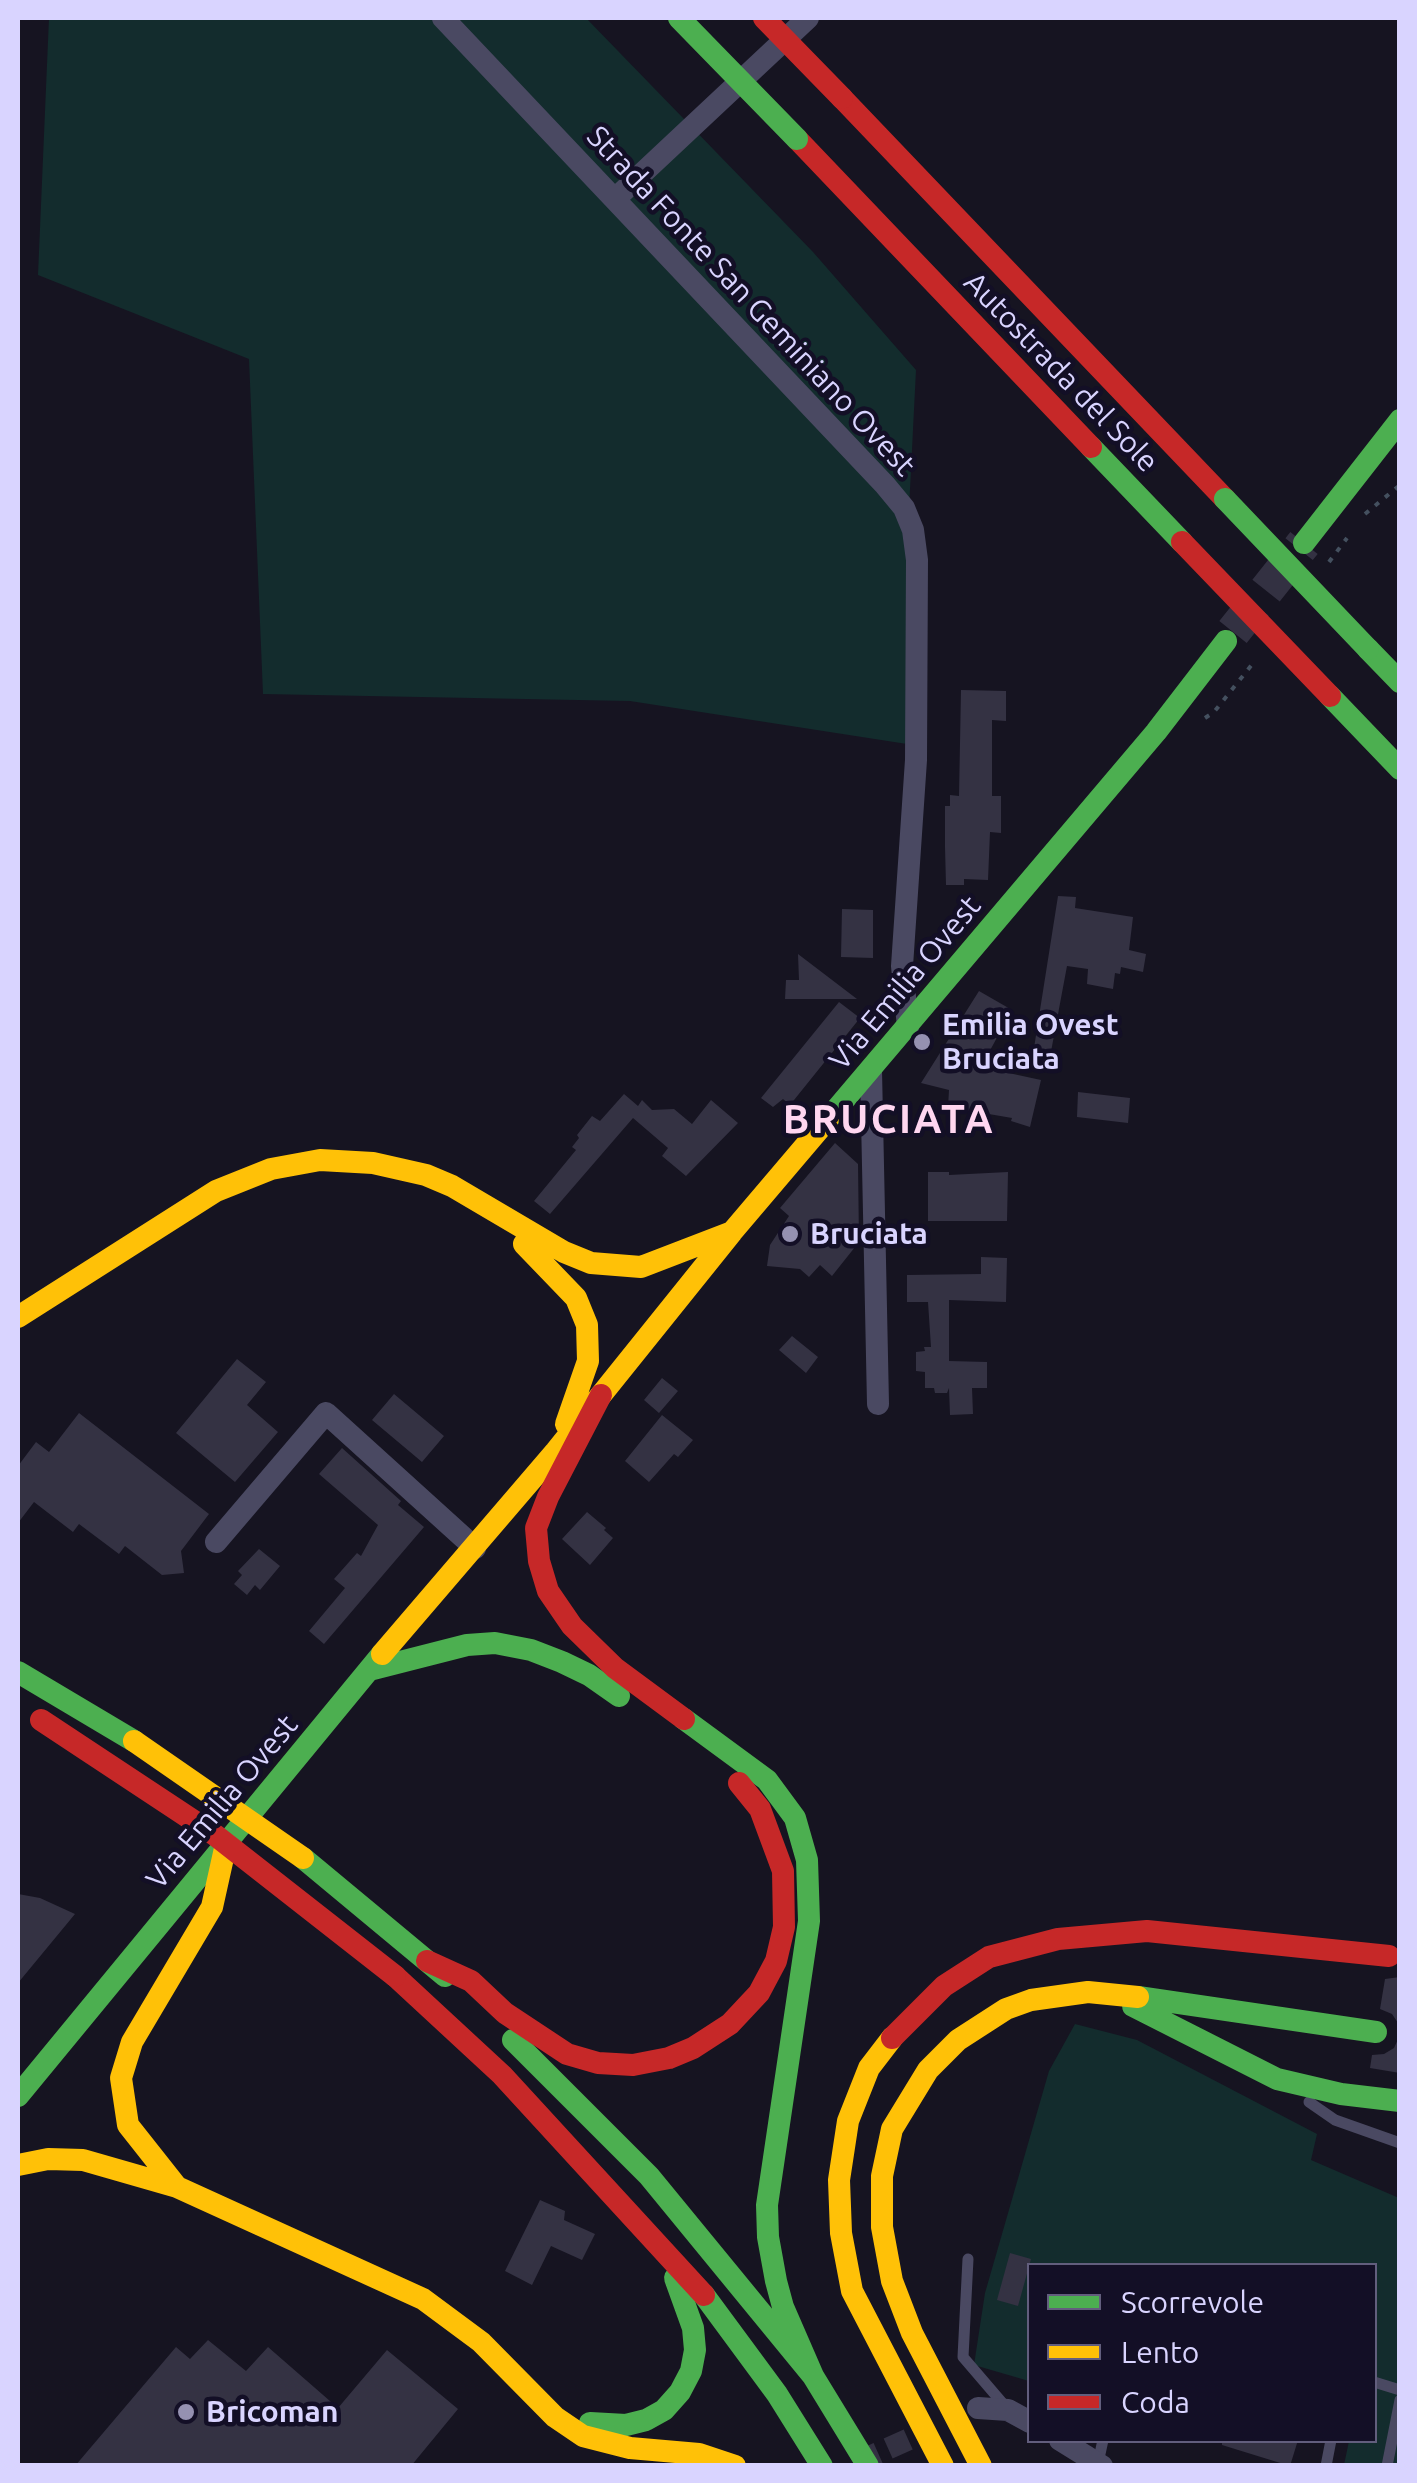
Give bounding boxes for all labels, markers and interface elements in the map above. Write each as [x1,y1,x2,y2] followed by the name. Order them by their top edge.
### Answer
[579,119,923,483] street label: Strada Fonte San Geminiano Ovest
[956,265,1166,479] street label: Autostrada del Sole
[822,889,988,1077] street label: Via Emilia Ovest
[942,1007,1119,1078] place label: Emilia Ovest Bruciata
[911,1031,933,1053] marker: Emilia Ovest Bruciata
[783,1096,995,1144] district label: BRUCIATA
[810,1216,928,1252] place label: Bruciata
[779,1223,801,1245] marker: Bruciata
[139,1708,305,1896] street label: Via Emilia Ovest
[1027,2263,1377,2443] legend
[1121,2285,1264,2319] text: Scorrevole
[1121,2335,1199,2369] text: Lento
[1121,2385,1190,2419] text: Coda
[206,2394,338,2430] place label: Bricoman
[175,2401,197,2423] marker: Bricoman

